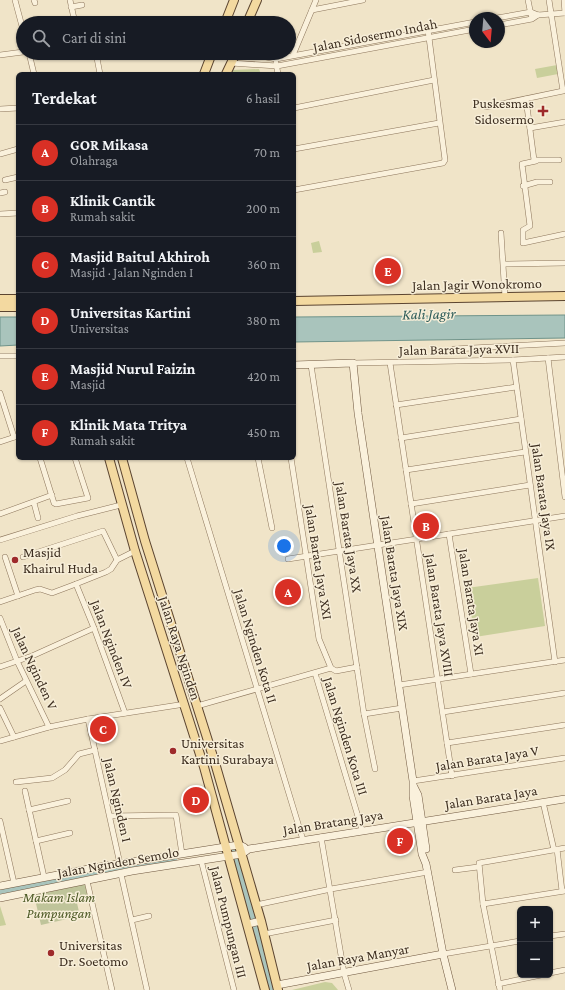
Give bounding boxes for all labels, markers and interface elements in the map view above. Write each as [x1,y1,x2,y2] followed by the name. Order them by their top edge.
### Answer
[469,12,505,48] north arrow
[310,15,439,55] street label: Jalan Sidosermo Indah
[16,16,296,60] search box
[30,27,52,49] icon: search
[62,30,126,46] text: Cari di sini
[32,89,97,108] text: Terdekat
[246,91,280,106] text: 6 hasil
[473,95,534,127] place label: Puskesmas Sidosermo
[537,105,549,117] marker: Puskesmas Sidosermo
[70,137,148,153] text: GOR Mikasa
[41,145,49,160] text: A
[254,145,280,160] text: 70 m
[70,153,118,168] text: Olahraga
[70,193,155,209] text: Klinik Cantik
[41,201,49,216] text: B
[246,201,280,216] text: 200 m
[70,209,135,224] text: Rumah sakit
[70,249,210,265] text: Masjid Baitul Akhiroh
[375,256,401,286] pin: E
[41,257,49,272] text: C
[247,257,280,272] text: 360 m
[70,265,193,280] text: Masjid · Jalan Nginden I
[410,275,542,293] street label: Jalan Jagir Wonokromo
[70,305,191,321] text: Universitas Kartini
[402,306,457,323] water label: Kali Jagir
[41,313,49,328] text: D
[247,313,280,328] text: 380 m
[70,321,129,336] text: Universitas
[397,340,519,358] street label: Jalan Barata Jaya XVII
[70,361,195,377] text: Masjid Nurul Faizin
[41,369,49,384] text: E
[247,369,280,384] text: 420 m
[70,377,105,392] text: Masjid
[70,417,187,433] text: Klinik Mata Tritya
[42,425,48,440] text: F
[247,425,280,440] text: 450 m
[70,433,135,448] text: Rumah sakit
[528,440,559,552] street label: Jalan Barata Jaya IX
[332,479,366,594] street label: Jalan Barata Jaya XX
[302,501,336,621] street label: Jalan Barata Jaya XXI
[413,511,439,541] pin: B
[378,512,412,632] street label: Jalan Barata Jaya XIX
[274,536,294,556] your location
[23,544,98,576] place label: Masjid Khairul Huda
[455,545,488,657] street label: Jalan Barata Jaya XI
[422,550,458,678] street label: Jalan Barata Jaya XVIII
[10,555,20,565] marker: Masjid Khairul Huda
[275,577,301,607] pin: A
[230,585,281,705] street label: Jalan Nginden Kota II
[155,592,205,703] street label: Jalan Raya Nginden
[87,595,136,691] street label: Jalan Nginden IV
[8,622,61,712] street label: Jalan Nginden V
[320,673,372,797] street label: Jalan Nginden Kota III
[90,714,116,744] pin: C
[181,735,275,767] place label: Universitas Kartini Surabaya
[432,742,540,774] street label: Jalan Barata Jaya V
[168,746,178,756] marker: Universitas Kartini Surabaya
[100,754,135,844] street label: Jalan Nginden I
[442,782,539,813] street label: Jalan Barata Jaya
[183,785,209,815] pin: D
[280,806,385,838] street label: Jalan Bratang Jaya
[387,826,413,856] pin: F
[54,843,180,881] street label: Jalan Nginden Semolo
[207,862,251,980] street label: Jalan Pumpungan III
[22,889,95,921] park label: Makam Islam Pumpungan
[517,906,553,978] map controls
[517,906,553,942] button: +
[59,937,128,969] place label: Universitas Dr. Soetomo
[303,940,411,974] street label: Jalan Raya Manyar
[517,942,553,978] button: −
[46,948,56,958] marker: Universitas Dr. Soetomo

